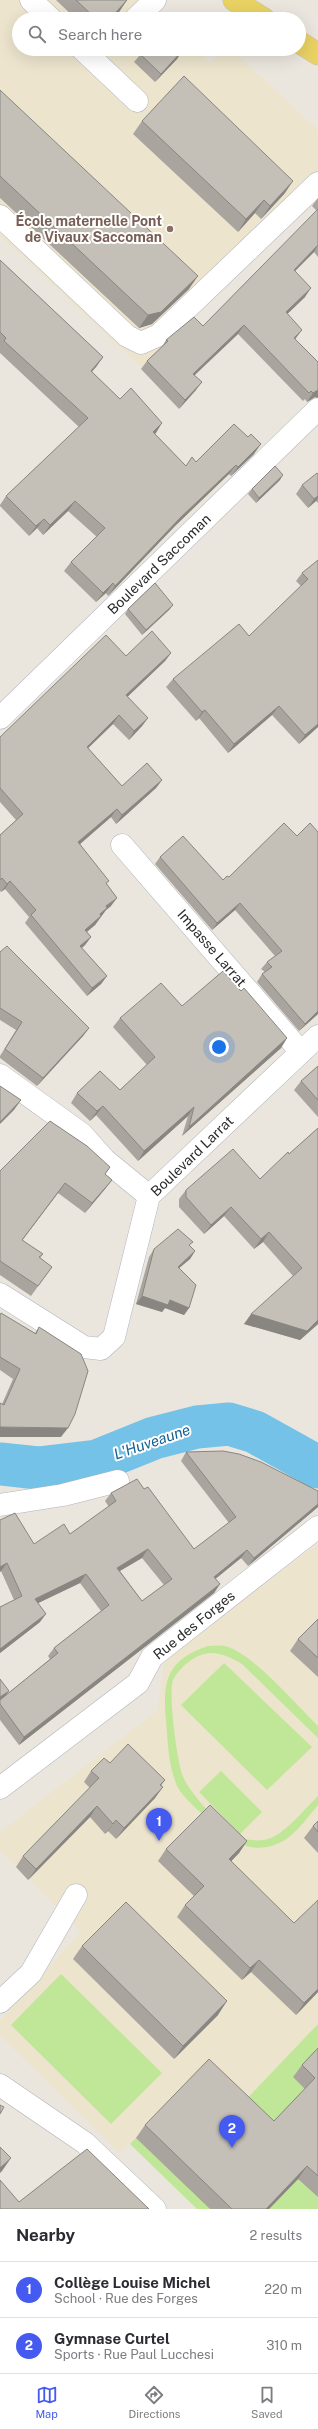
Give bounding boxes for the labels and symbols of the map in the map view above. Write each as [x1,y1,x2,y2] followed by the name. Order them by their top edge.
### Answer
[16,212,162,245] place label: École maternelle Pont de Vivaux Saccoman
[165,224,175,234] marker: École maternelle Pont de Vivaux Saccoman
[104,511,214,617] street label: Boulevard Saccoman
[174,906,250,990] street label: Impasse Larrat
[209,1037,229,1057] your location
[148,1113,236,1199] street label: Boulevard Larrat
[111,1421,192,1463] water label: L'Huveaune
[150,1587,238,1663] street label: Rue des Forges
[146,1808,172,1841] pin: 1
[219,2115,245,2148] pin: 2

